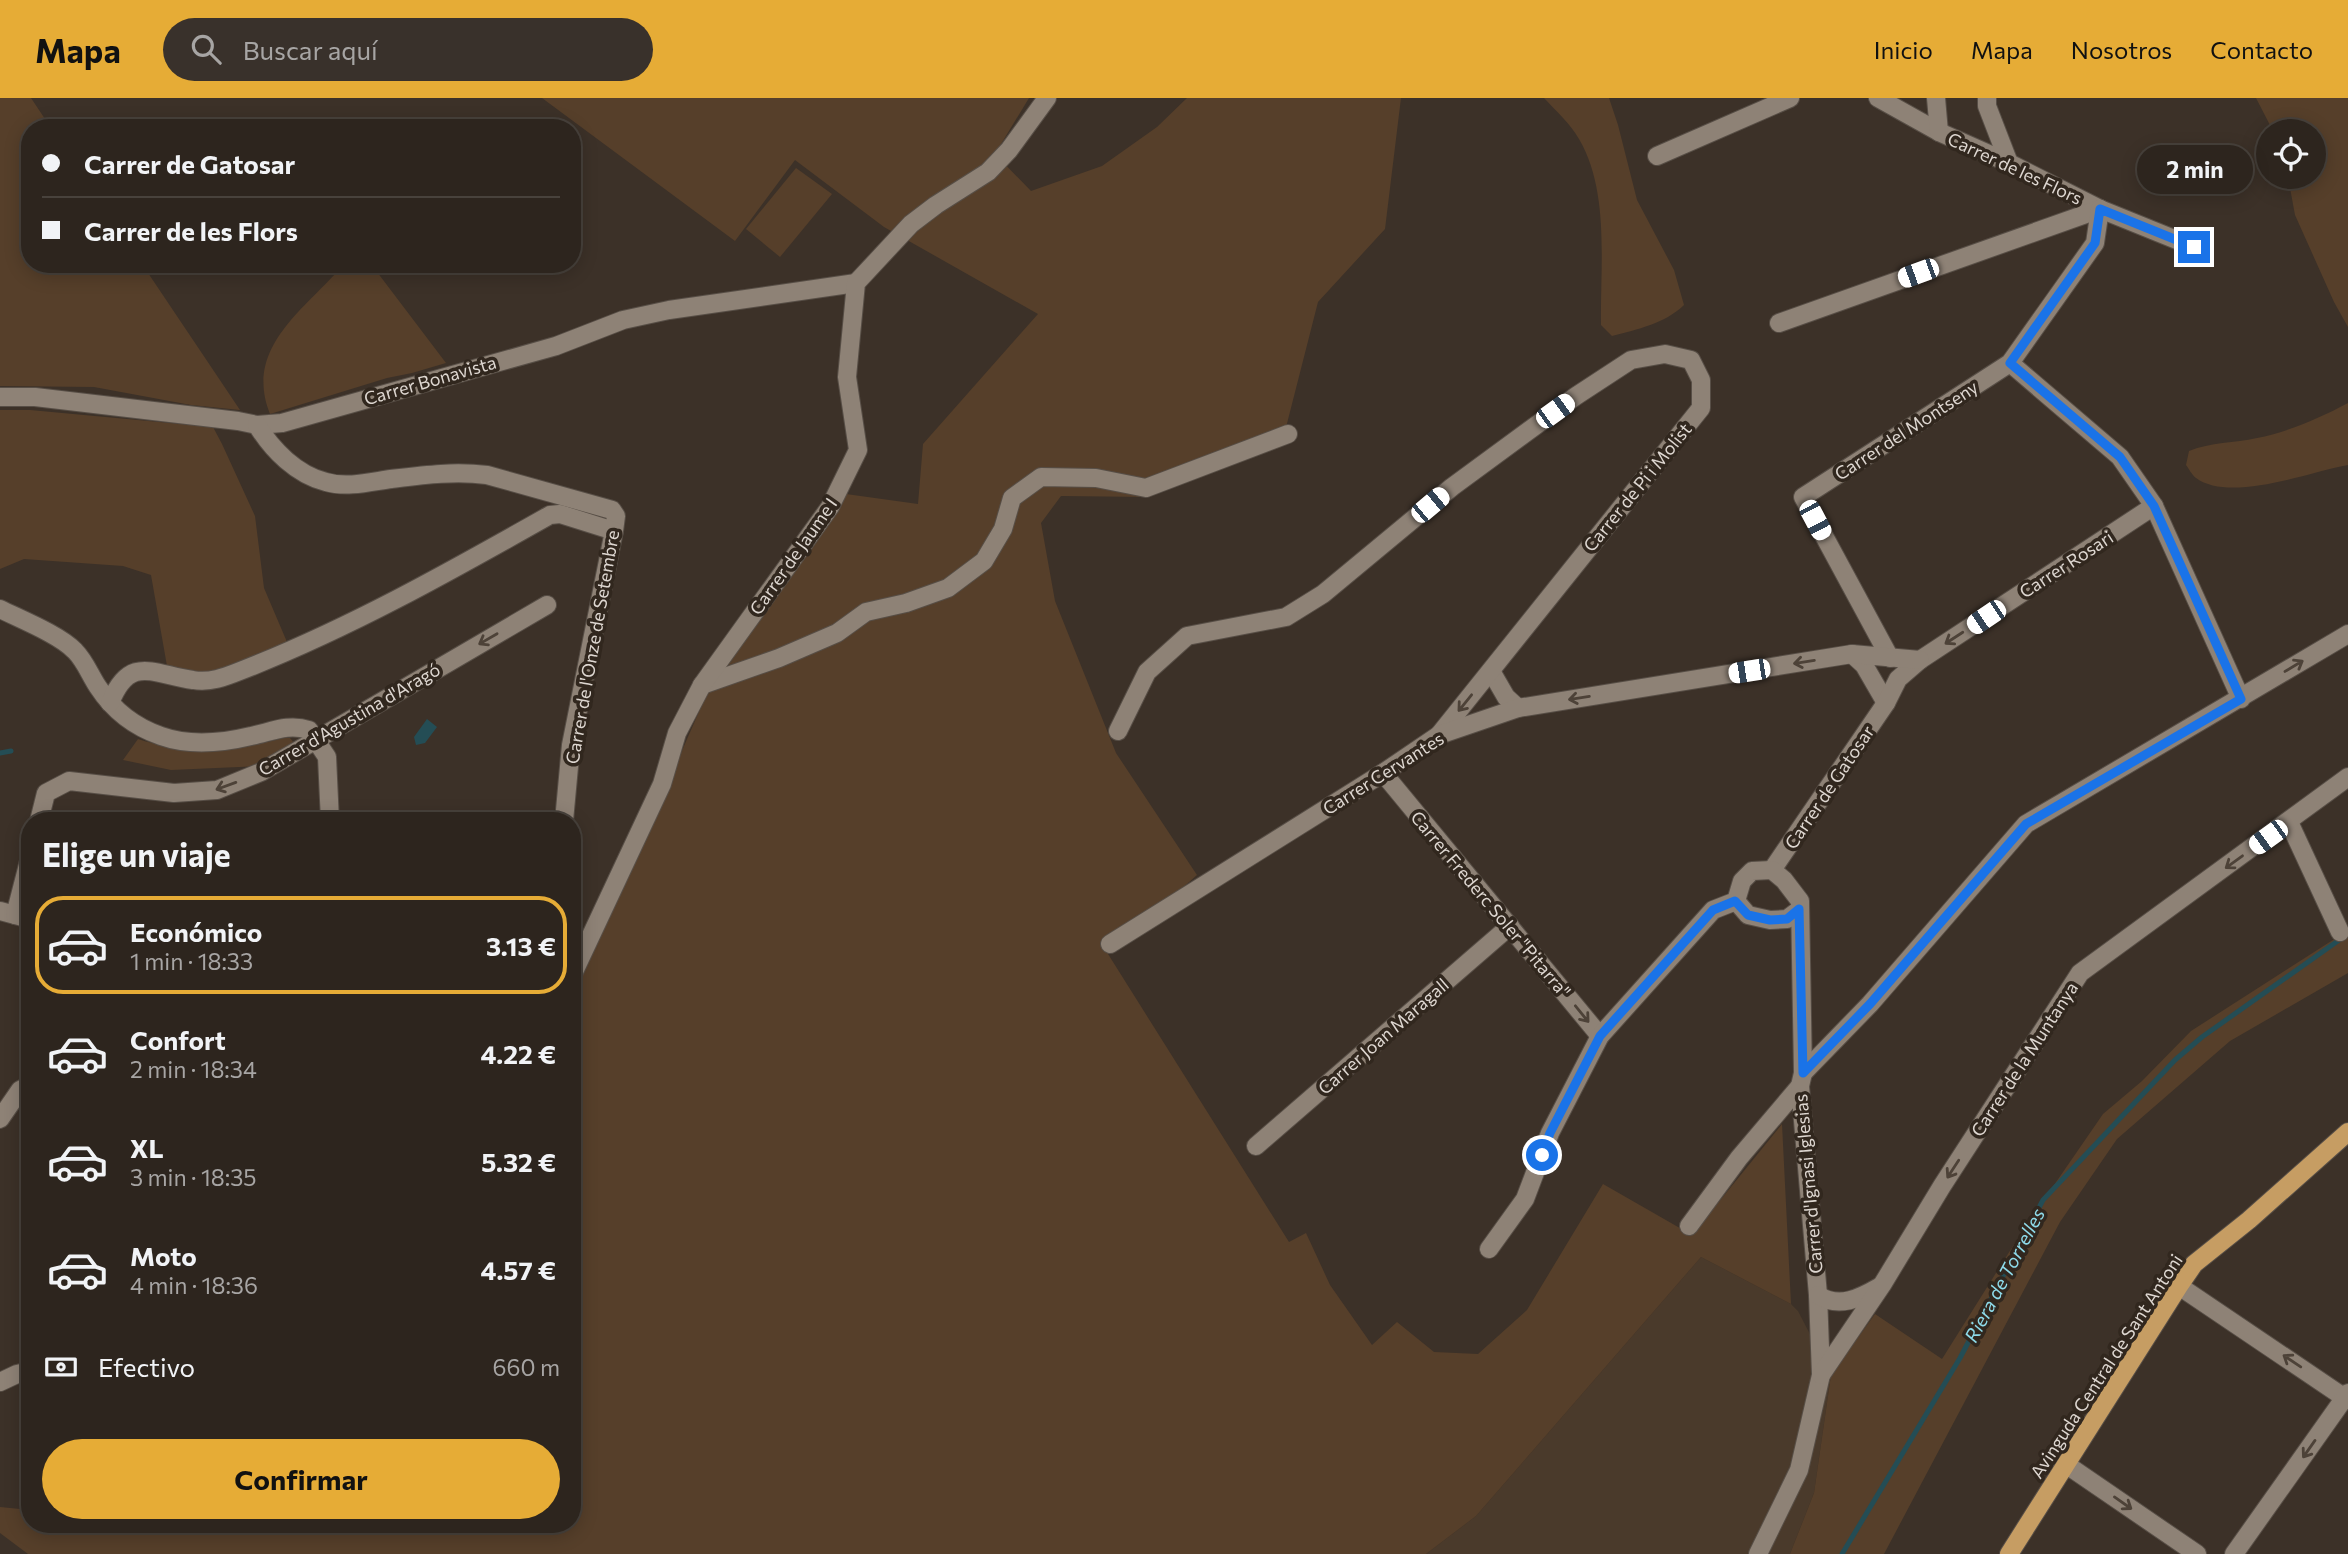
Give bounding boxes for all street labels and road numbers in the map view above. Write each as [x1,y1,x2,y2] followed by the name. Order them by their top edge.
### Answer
[1944,127,2086,209] street label: Carrer de les Flors
[361,351,499,409] street label: Carrer Bonavista
[1830,375,1982,485] street label: Carrer del Montseny
[1578,418,1696,556] street label: Carrer de Pi i Molist
[745,493,841,619] street label: Carrer de Jaume I
[2015,526,2117,602] street label: Carrer Rosari
[561,528,623,766] street label: Carrer de l'Onze de Setembre
[254,658,444,780] street label: Carrer d'Agustina d'Aragó
[1779,721,1879,853] street label: Carrer de Gatosar
[1318,727,1448,819] street label: Carrer Cervantes
[1406,806,1576,1002] street label: Carrer Frederc Soler "Pitarra"
[1313,973,1453,1099] street label: Carrer Joan Maragall
[1966,978,2082,1140] street label: Carrer de la Muntanya
[1789,1093,1827,1275] street label: Carrer d'Ignasi Iglesias
[2025,1250,2187,1482] street label: Avinguda Central de Sant Antoni

